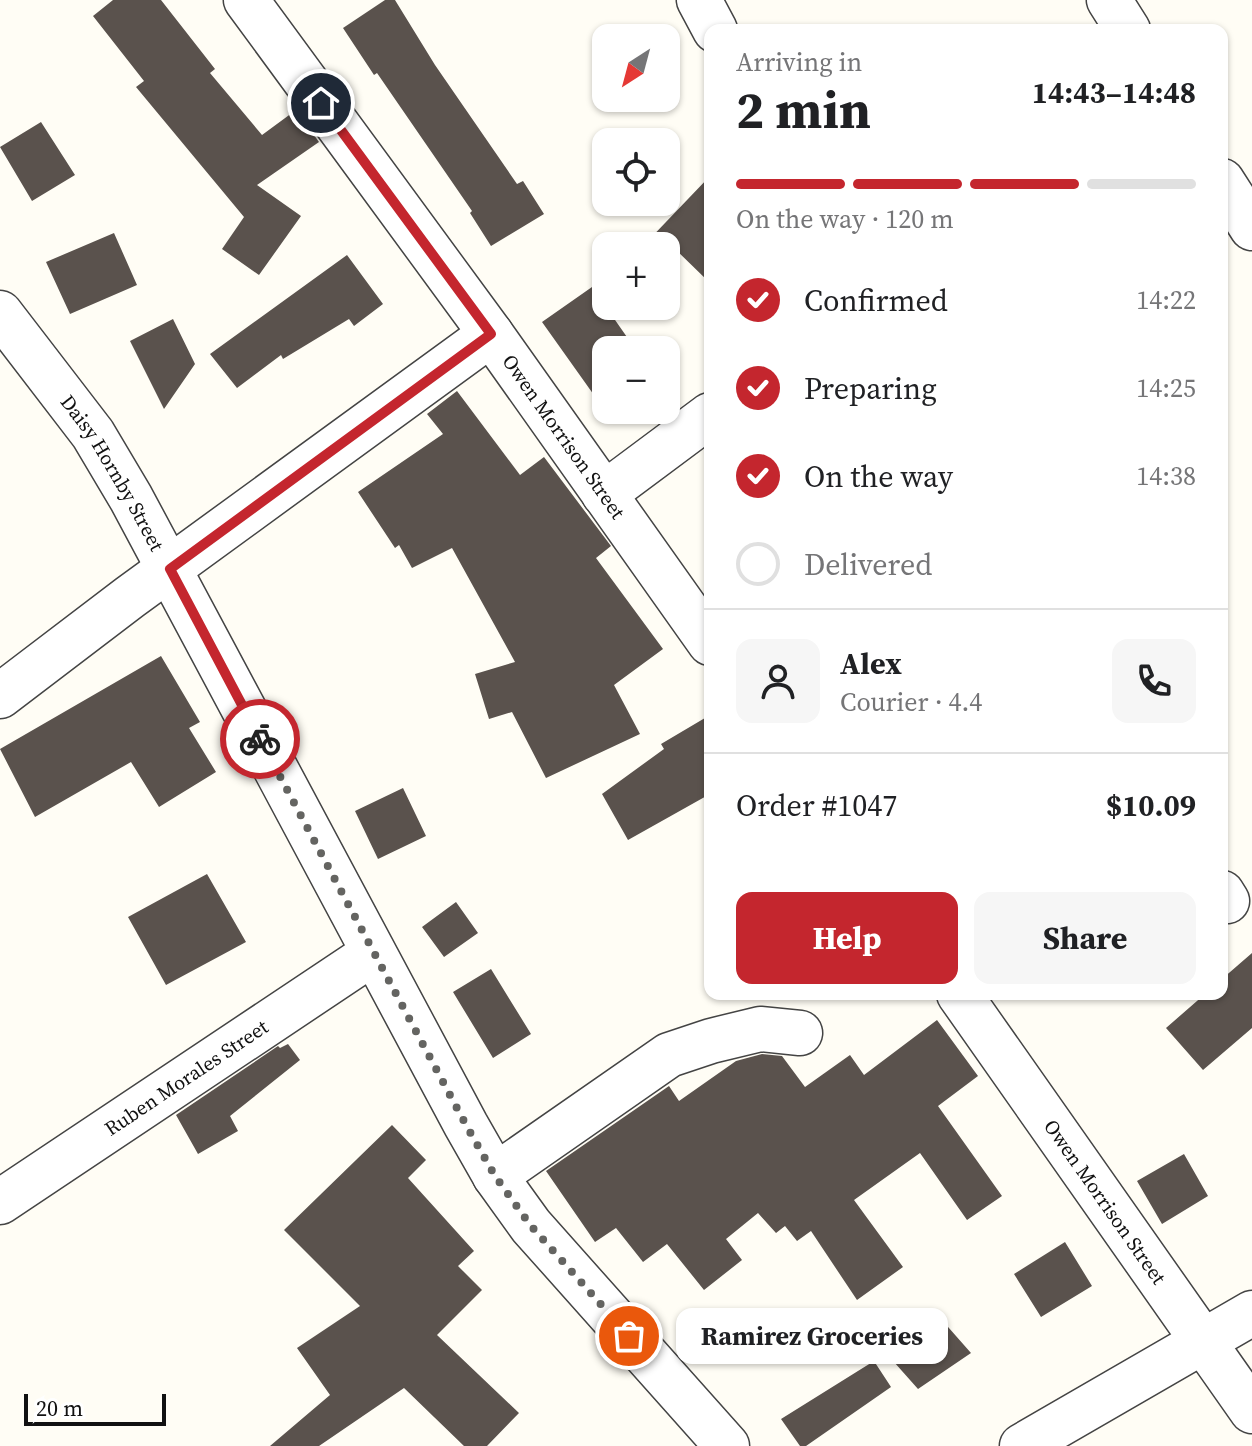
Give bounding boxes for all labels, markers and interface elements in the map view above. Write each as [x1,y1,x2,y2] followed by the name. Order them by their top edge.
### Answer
[592,24,680,112] north arrow
[592,24,680,424] map controls
[736,44,862,80] text: Arriving in
[287,69,355,137] pin
[1032,72,1196,113] text: 14:43–14:48
[736,74,871,145] text: 2 min
[299,81,343,125] icon: home
[592,128,680,216] button: locate
[736,201,954,237] text: On the way · 120 m
[592,232,680,320] button: +
[736,278,780,322] icon: check
[804,280,948,321] text: Confirmed
[1136,282,1196,318] text: 14:22
[592,336,680,424] button: −
[496,349,632,525] street label: Owen Morrison Street
[736,366,780,410] icon: check
[804,368,937,409] text: Preparing
[1136,370,1196,406] text: 14:25
[54,389,171,557] street label: Daisy Hornby Street
[736,454,780,498] icon: check
[804,456,953,497] text: On the way
[1136,458,1196,494] text: 14:38
[804,544,932,585] text: Delivered
[736,639,820,723] button: person
[1112,639,1196,723] button: phone
[840,643,902,684] text: Alex
[840,684,982,720] text: Courier · 4.4
[220,699,300,779] courier
[238,717,282,761] icon: bike
[736,785,897,826] text: Order #1047
[1106,785,1196,826] text: $10.09
[736,892,958,984] button: Help
[974,892,1196,984] button: Share
[99,1013,274,1142] street label: Ruben Morales Street
[1037,1114,1173,1290] street label: Owen Morrison Street
[595,1302,663,1370] pin
[677,1308,949,1364] callout: Ramirez Groceries
[607,1314,651,1358] icon: bag
[701,1318,923,1354] text: Ramirez Groceries
[24,1390,166,1426] scale bar
[36,1393,83,1423] text: 20 m

